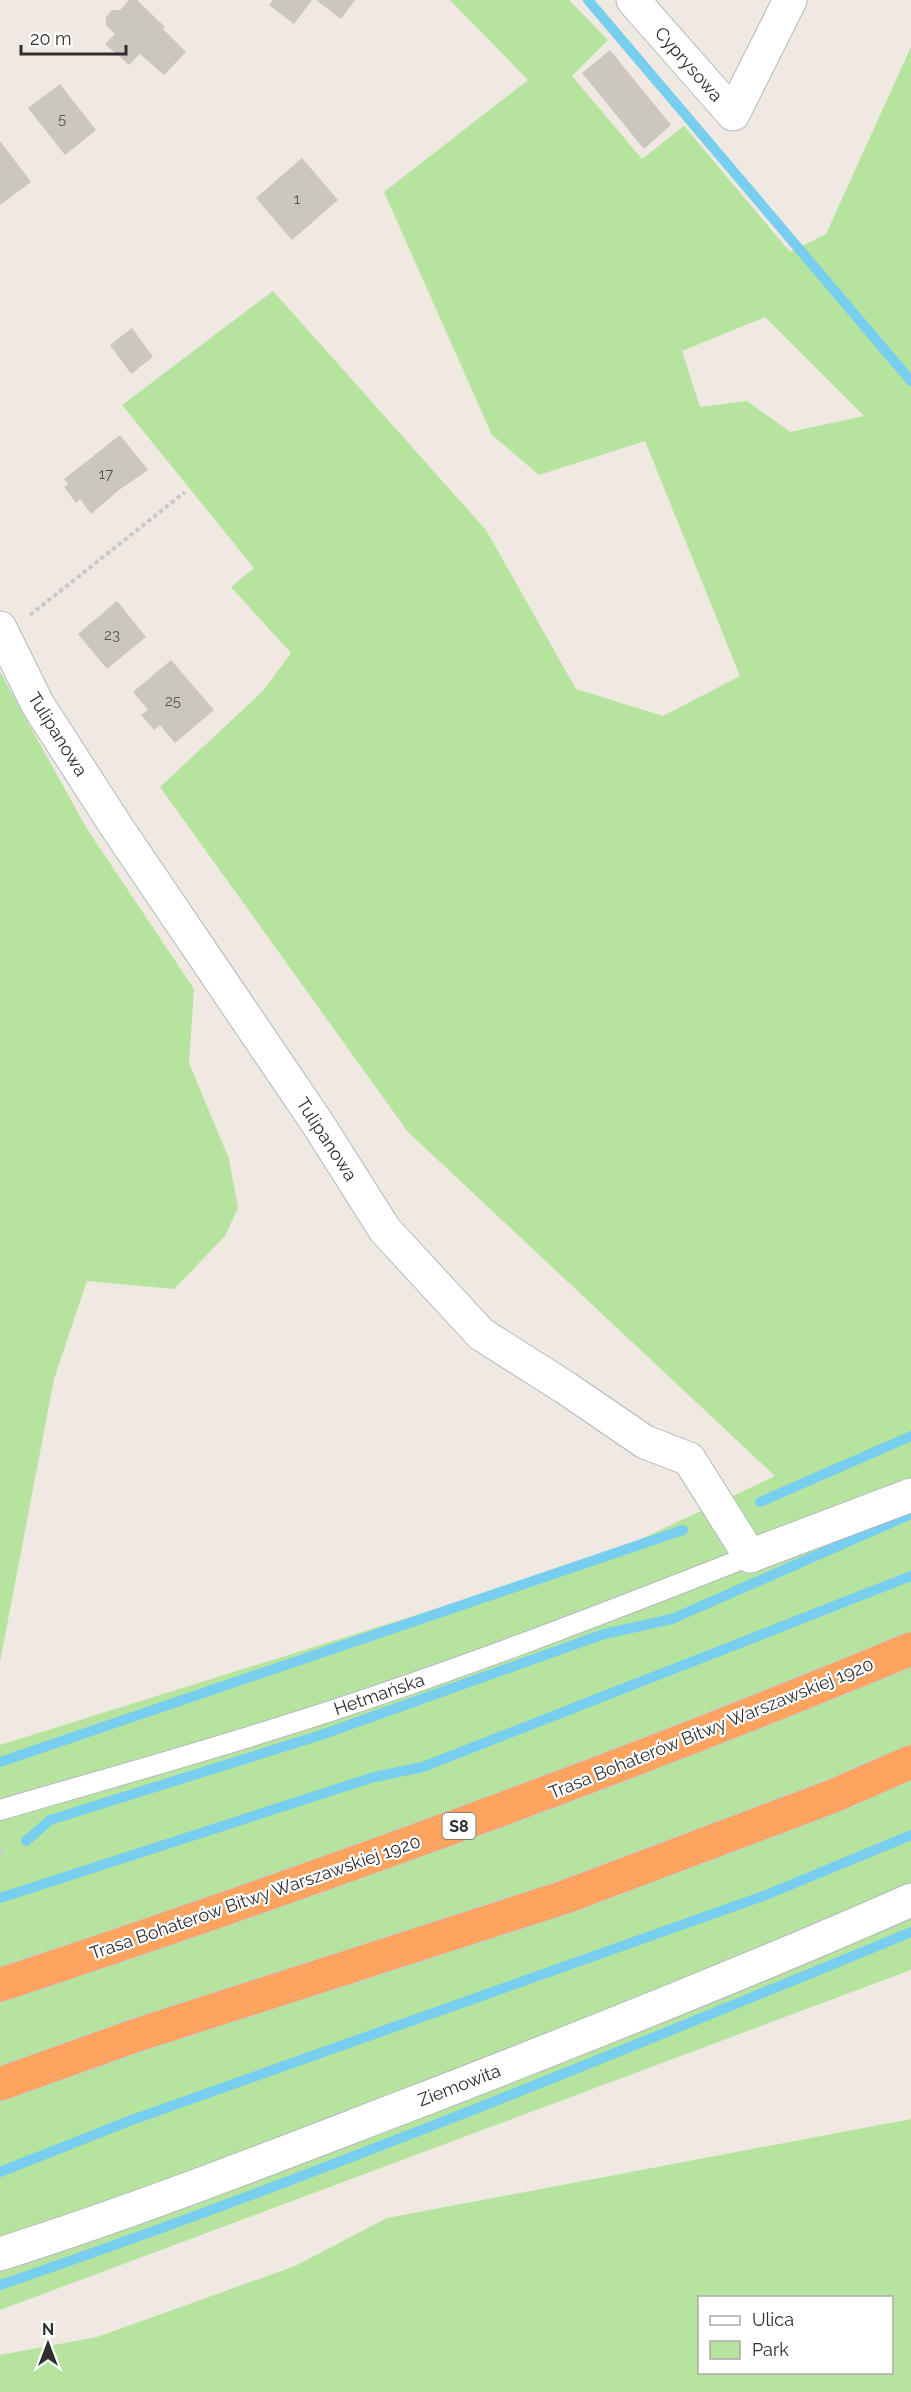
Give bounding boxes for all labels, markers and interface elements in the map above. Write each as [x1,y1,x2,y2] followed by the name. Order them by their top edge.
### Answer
[21,18,126,56] scale bar
[651,22,727,106] street label: Cyprysowa
[30,28,72,49] text: 20 m
[58,110,66,128] house number: 5
[294,190,301,208] house number: 1
[99,465,113,483] house number: 17
[104,626,120,644] house number: 23
[24,688,92,780] street label: Tulipanowa
[165,692,181,710] house number: 25
[292,1093,362,1185] street label: Tulipanowa
[546,1653,876,1803] street label: Trasa Bohaterów Bitwy Warszawskiej 1920
[331,1669,427,1719] street label: Hetmańska
[442,1813,476,1839] road number: S8
[87,1830,423,1964] street label: Trasa Bohaterów Bitwy Warszawskiej 1920
[415,2060,503,2110] street label: Ziemowita
[698,2296,893,2374] legend
[752,2309,794,2330] text: Ulica
[18,2314,78,2374] north arrow
[42,2320,54,2339] text: N
[752,2339,789,2360] text: Park

